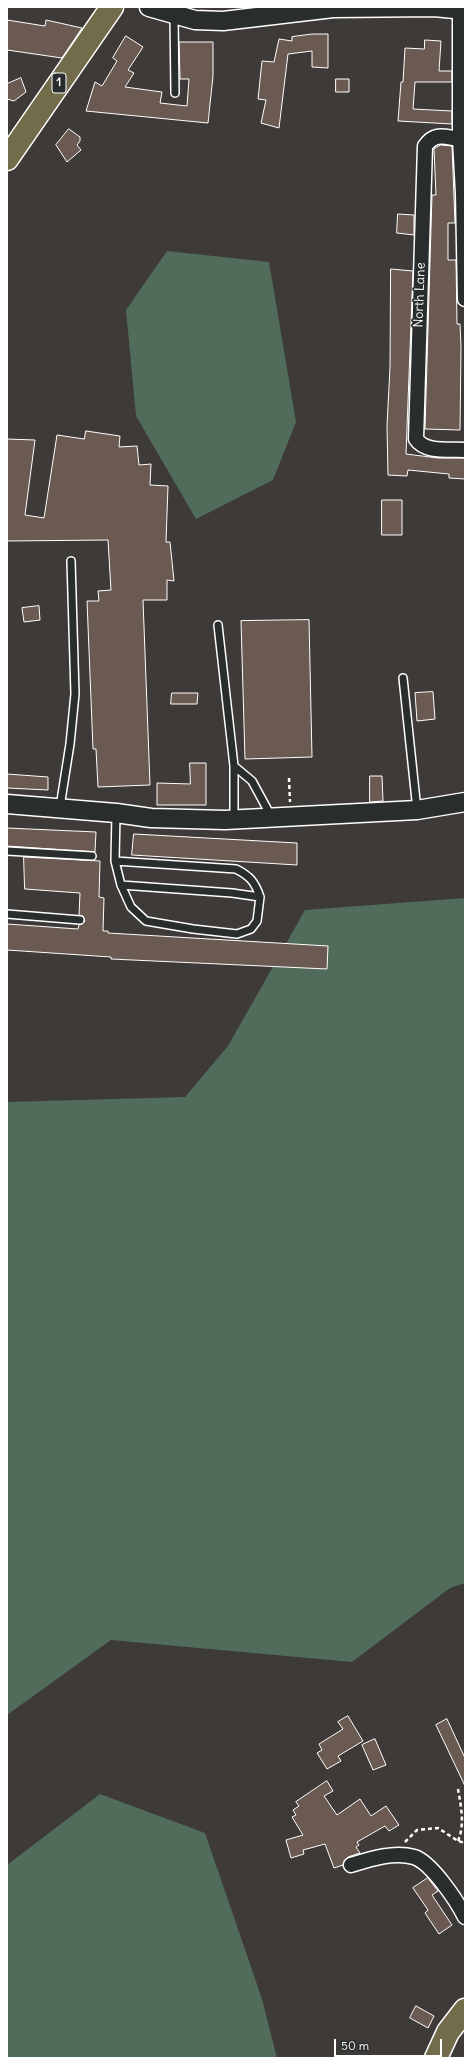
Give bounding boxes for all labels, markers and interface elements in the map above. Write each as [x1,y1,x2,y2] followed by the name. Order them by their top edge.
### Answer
[52,73,66,93] road number: 1
[411,262,429,328] street label: North Lane
[336,2031,444,2057] scale bar
[341,2038,369,2053] text: 50 m

